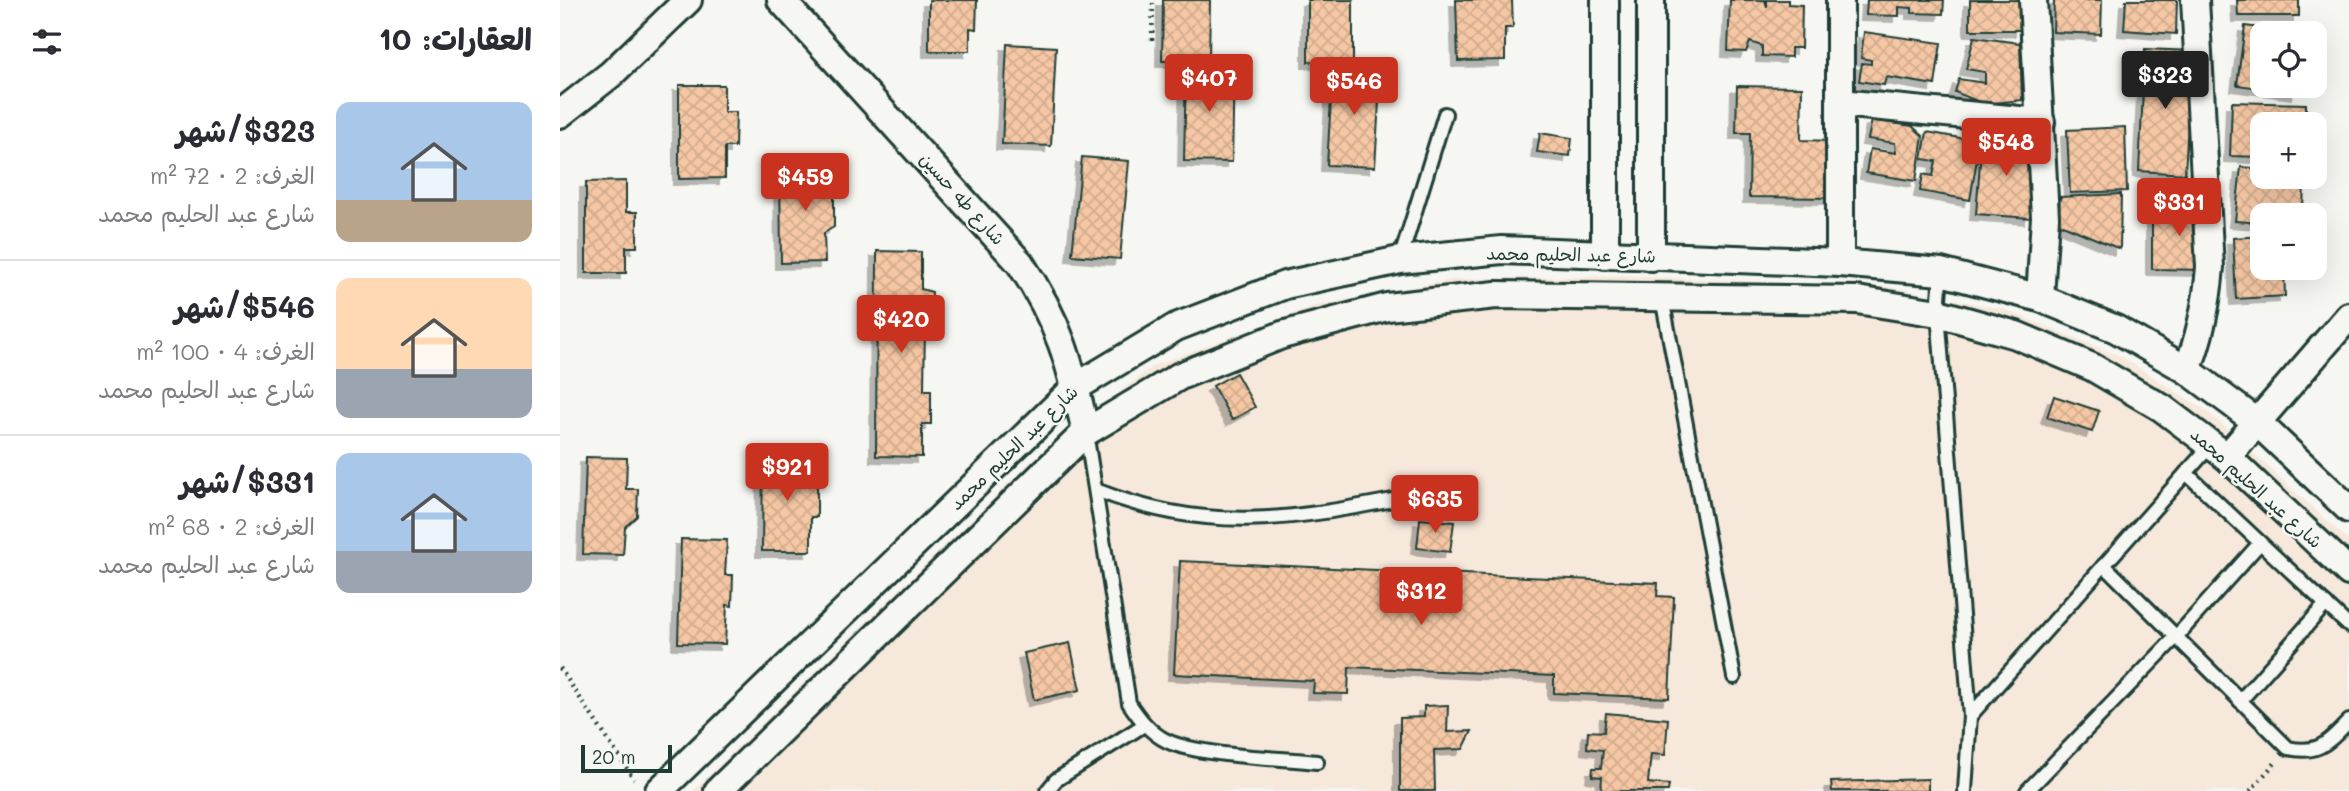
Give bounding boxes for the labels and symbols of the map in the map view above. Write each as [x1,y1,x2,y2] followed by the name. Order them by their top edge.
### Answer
[2124,52,2206,111] pin: $323
[1168,54,1250,114] pin: $407
[1313,58,1395,117] pin: $546
[1965,118,2047,178] pin: $548
[914,147,1011,250] street label: شارع طه حسين
[764,154,846,213] pin: $459
[2138,178,2220,238] pin: $331
[1486,241,1656,270] street label: شارع عبد الحليم محمد
[860,296,942,355] pin: $420
[944,380,1085,517] street label: شارع عبد الحليم محمد
[2184,422,2328,555] street label: شارع عبد الحليم محمد
[746,444,828,503] pin: $921
[1394,476,1476,535] pin: $635
[1380,568,1462,627] pin: $312
[581,742,672,774] scale bar

